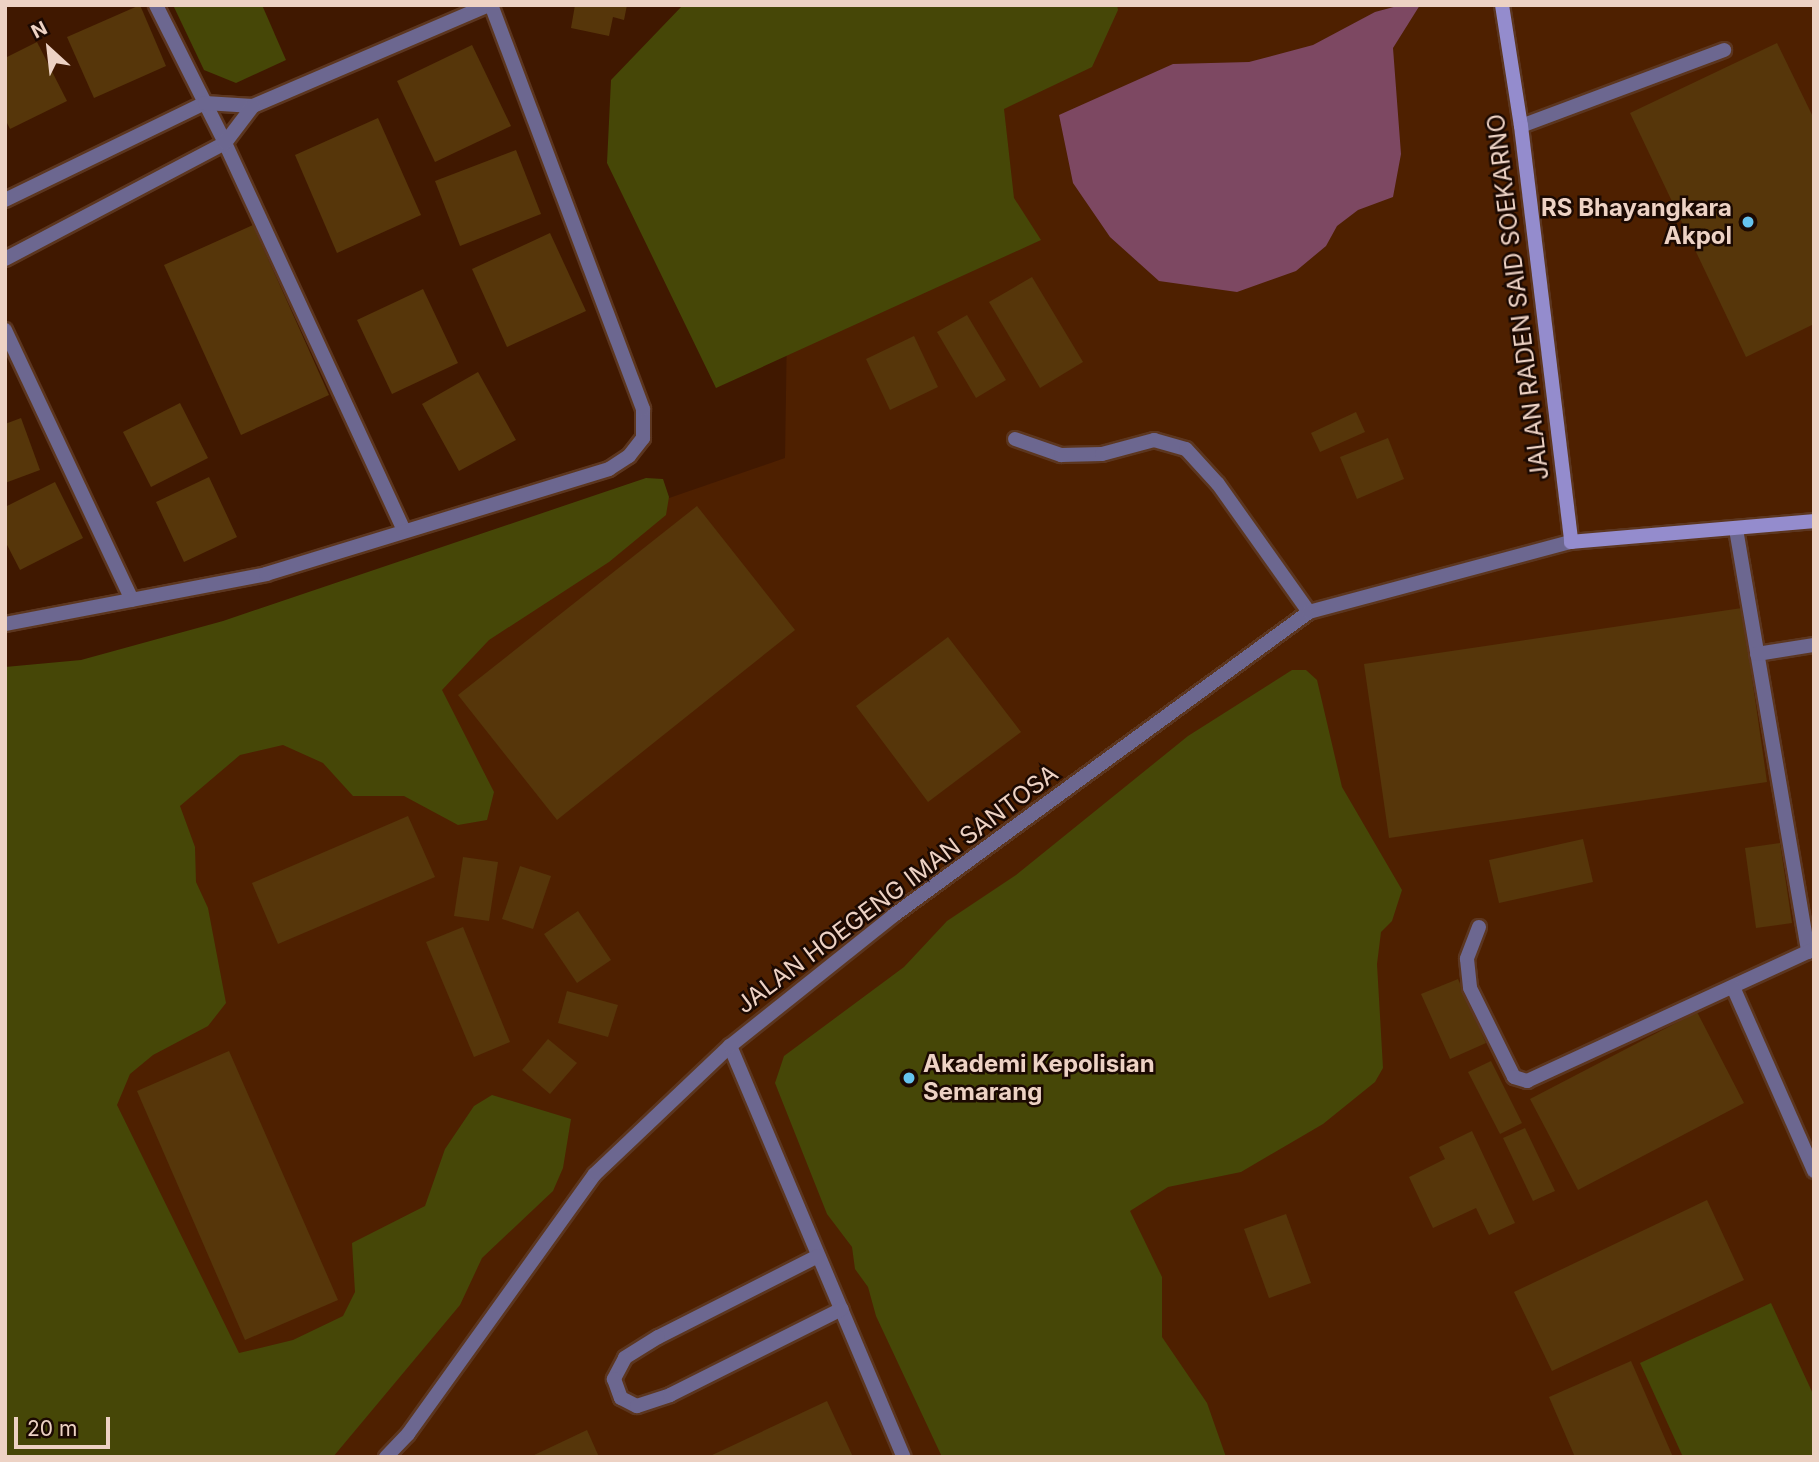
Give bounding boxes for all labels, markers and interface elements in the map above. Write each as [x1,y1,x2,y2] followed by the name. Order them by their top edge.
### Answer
[14,14,84,84] north arrow
[28,16,51,43] text: N
[1481,112,1555,482] street label: JALAN RADEN SAID SOEKARNO
[1541,194,1732,250] place label: RS Bhayangkara Akpol
[1738,212,1758,232] marker: RS Bhayangkara Akpol
[731,759,1063,1019] street label: JALAN HOEGENG IMAN SANTOSA
[923,1050,1155,1106] place label: Akademi Kepolisian Semarang
[901,1070,917,1086] marker: Akademi Kepolisian Semarang
[18,1402,114,1446] scale bar
[27,1416,77,1441] text: 20 m

